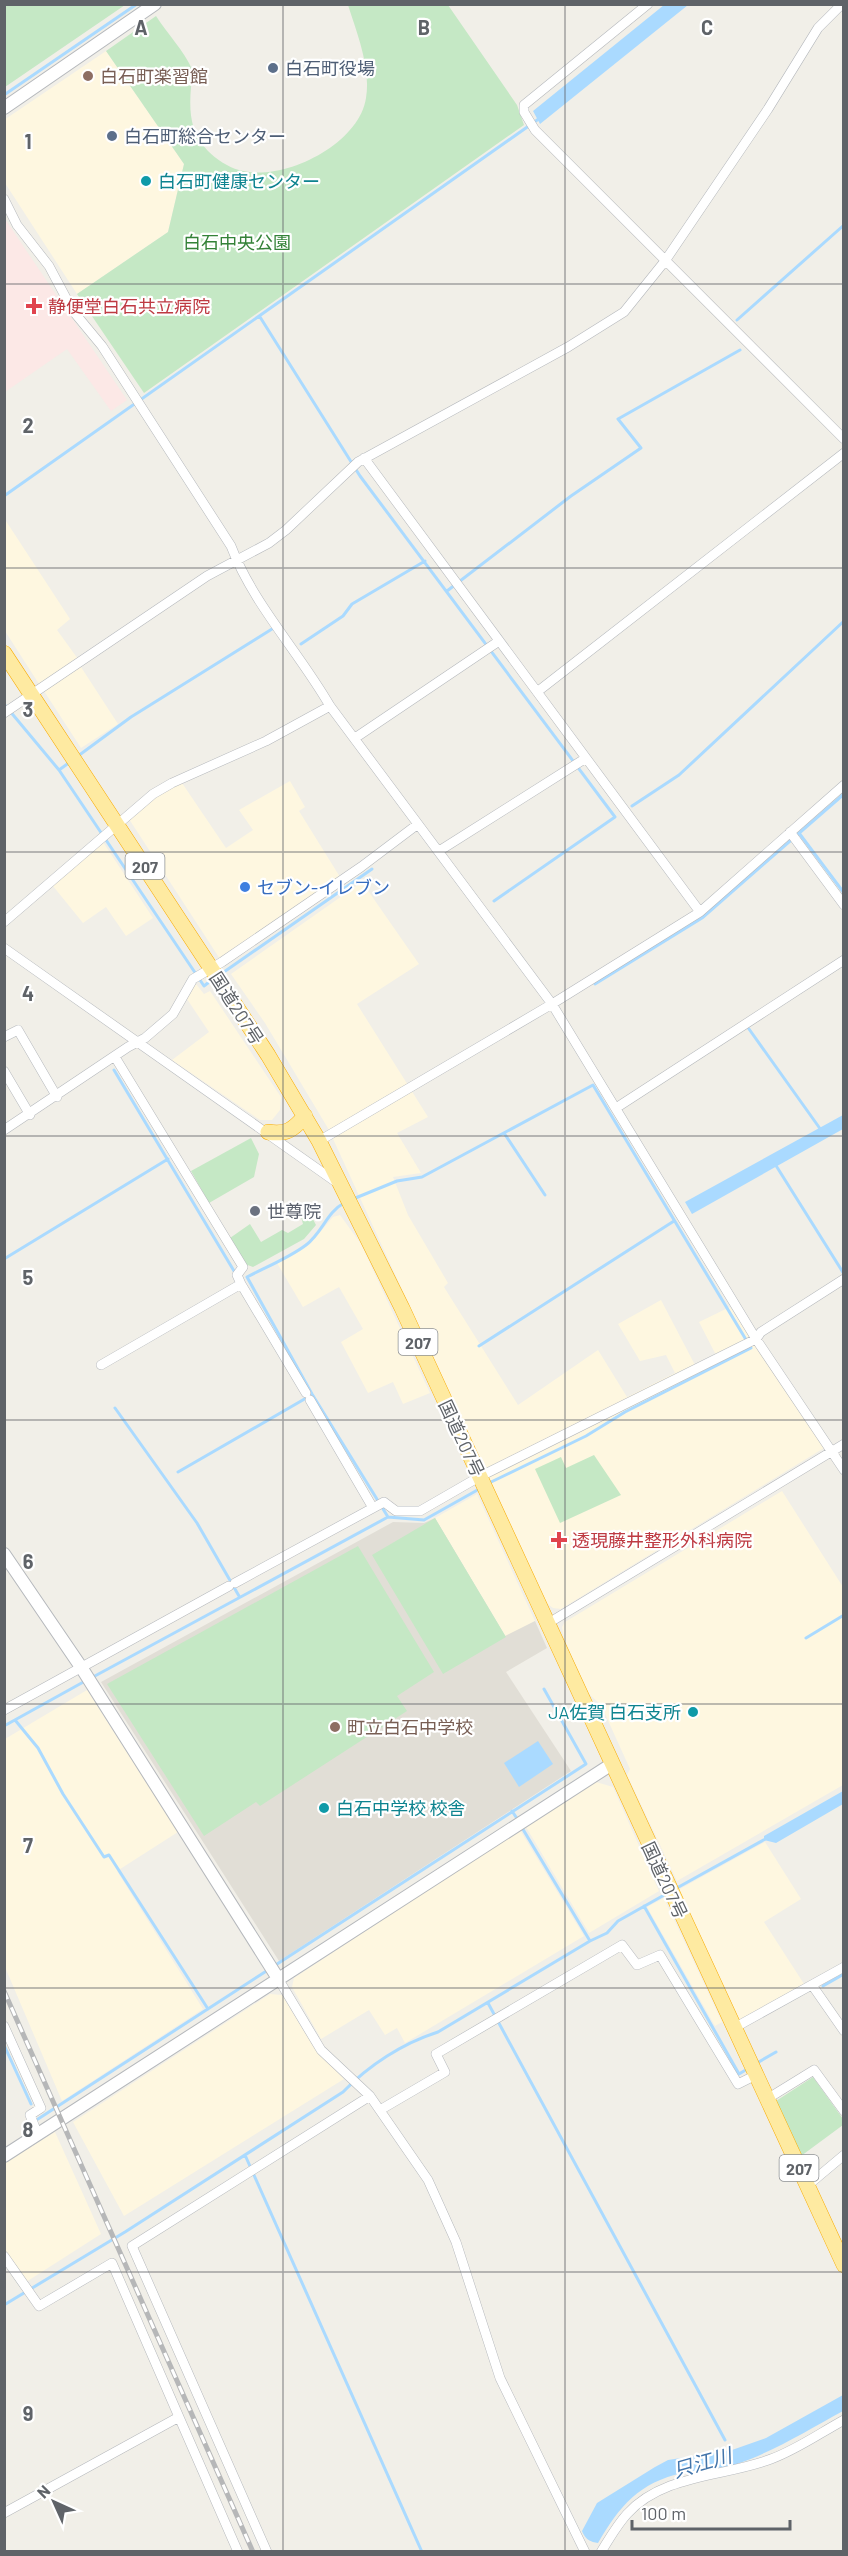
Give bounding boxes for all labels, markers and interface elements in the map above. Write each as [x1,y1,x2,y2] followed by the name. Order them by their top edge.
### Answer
[134,15,148,39] text: A
[418,15,430,39] text: B
[701,15,713,39] text: C
[285,57,375,79] place label: 白石町役場
[266,61,280,75] marker: 白石町役場
[100,65,208,87] place label: 白石町楽習館
[81,69,95,83] marker: 白石町楽習館
[124,125,286,147] place label: 白石町総合センター
[24,129,32,153] text: 1
[105,129,119,143] marker: 白石町総合センター
[158,170,320,192] place label: 白石町健康センター
[139,174,153,188] marker: 白石町健康センター
[183,231,291,253] park label: 白石中央公園
[48,295,210,317] place label: 静便堂白石共立病院
[25,297,43,315] marker: 静便堂白石共立病院
[22,413,34,437] text: 2
[23,697,33,721] text: 3
[126,853,164,879] road number: 207
[257,876,390,898] place label: セブン-イレブン
[238,880,252,894] marker: セブン-イレブン
[205,967,269,1049] street label: 国道207号
[22,981,34,1005] text: 4
[267,1200,321,1222] place label: 世尊院
[248,1204,262,1218] marker: 世尊院
[23,1265,34,1289] text: 5
[398,1329,438,1355] road number: 207
[435,1396,489,1480] street label: 国道207号
[572,1529,752,1551] place label: 透現藤井整形外科病院
[550,1531,568,1549] marker: 透現藤井整形外科病院
[23,1549,34,1573] text: 6
[548,1701,681,1723] place label: JA佐賀 白石支所
[686,1705,700,1719] marker: JA佐賀 白石支所
[347,1716,473,1738] place label: 町立白石中学校
[328,1720,342,1734] marker: 町立白石中学校
[336,1797,466,1819] place label: 白石中学校 校舎
[317,1801,331,1815] marker: 白石中学校 校舎
[23,1833,33,1857] text: 7
[638,1838,692,1922] street label: 国道207号
[23,2117,34,2141] text: 8
[780,2155,818,2181] road number: 207
[23,2401,33,2425] text: 9
[670,2442,736,2482] water label: 只江川
[24,2472,84,2532] north arrow
[33,2481,54,2502] text: N
[632,2493,790,2531] scale bar
[641,2502,686,2524] text: 100 m

